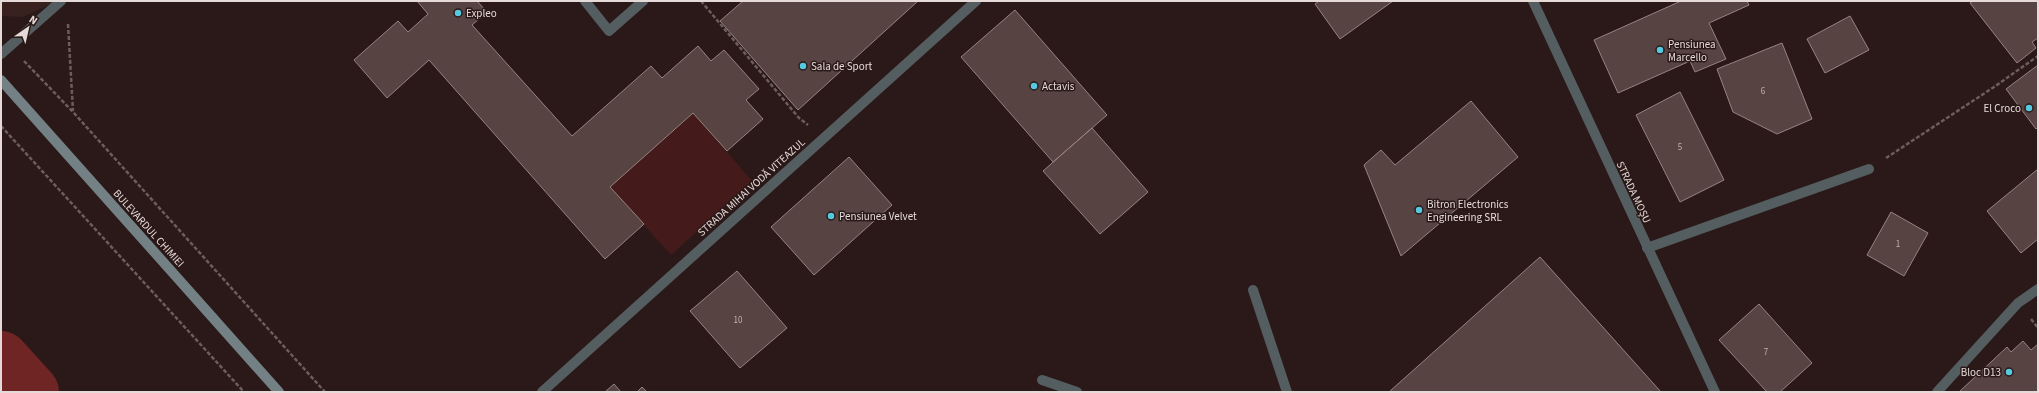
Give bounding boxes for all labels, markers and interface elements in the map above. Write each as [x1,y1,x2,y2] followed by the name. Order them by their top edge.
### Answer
[466,6,497,21] place label: Expleo
[8,8,48,48] north arrow
[453,8,463,18] marker: Expleo
[26,12,41,28] text: N
[1668,37,1716,65] place label: Pensiunea Marcello
[1655,45,1665,55] marker: Pensiunea Marcello
[811,59,872,74] place label: Sala de Sport
[798,61,808,71] marker: Sala de Sport
[1042,79,1075,94] place label: Actavis
[1029,81,1039,91] marker: Actavis
[1761,85,1766,98] house number: 6
[1984,101,2021,116] place label: El Croco
[2024,103,2034,113] marker: El Croco
[694,135,809,240] street label: STRADA MIHAI VODĂ VITEAZUL
[1678,141,1683,154] house number: 5
[1613,159,1654,226] street label: STRADA MOȘU
[110,186,188,270] street label: BULEVARDUL CHIMIEI
[1427,197,1509,225] place label: Bitron Electronics Engineering SRL
[1414,205,1424,215] marker: Bitron Electronics Engineering SRL
[839,209,917,224] place label: Pensiunea Velvet
[826,211,836,221] marker: Pensiunea Velvet
[1896,238,1900,251] house number: 1
[734,314,743,327] house number: 10
[1764,346,1769,359] house number: 7
[1961,365,2001,380] place label: Bloc D13
[2004,367,2014,377] marker: Bloc D13

